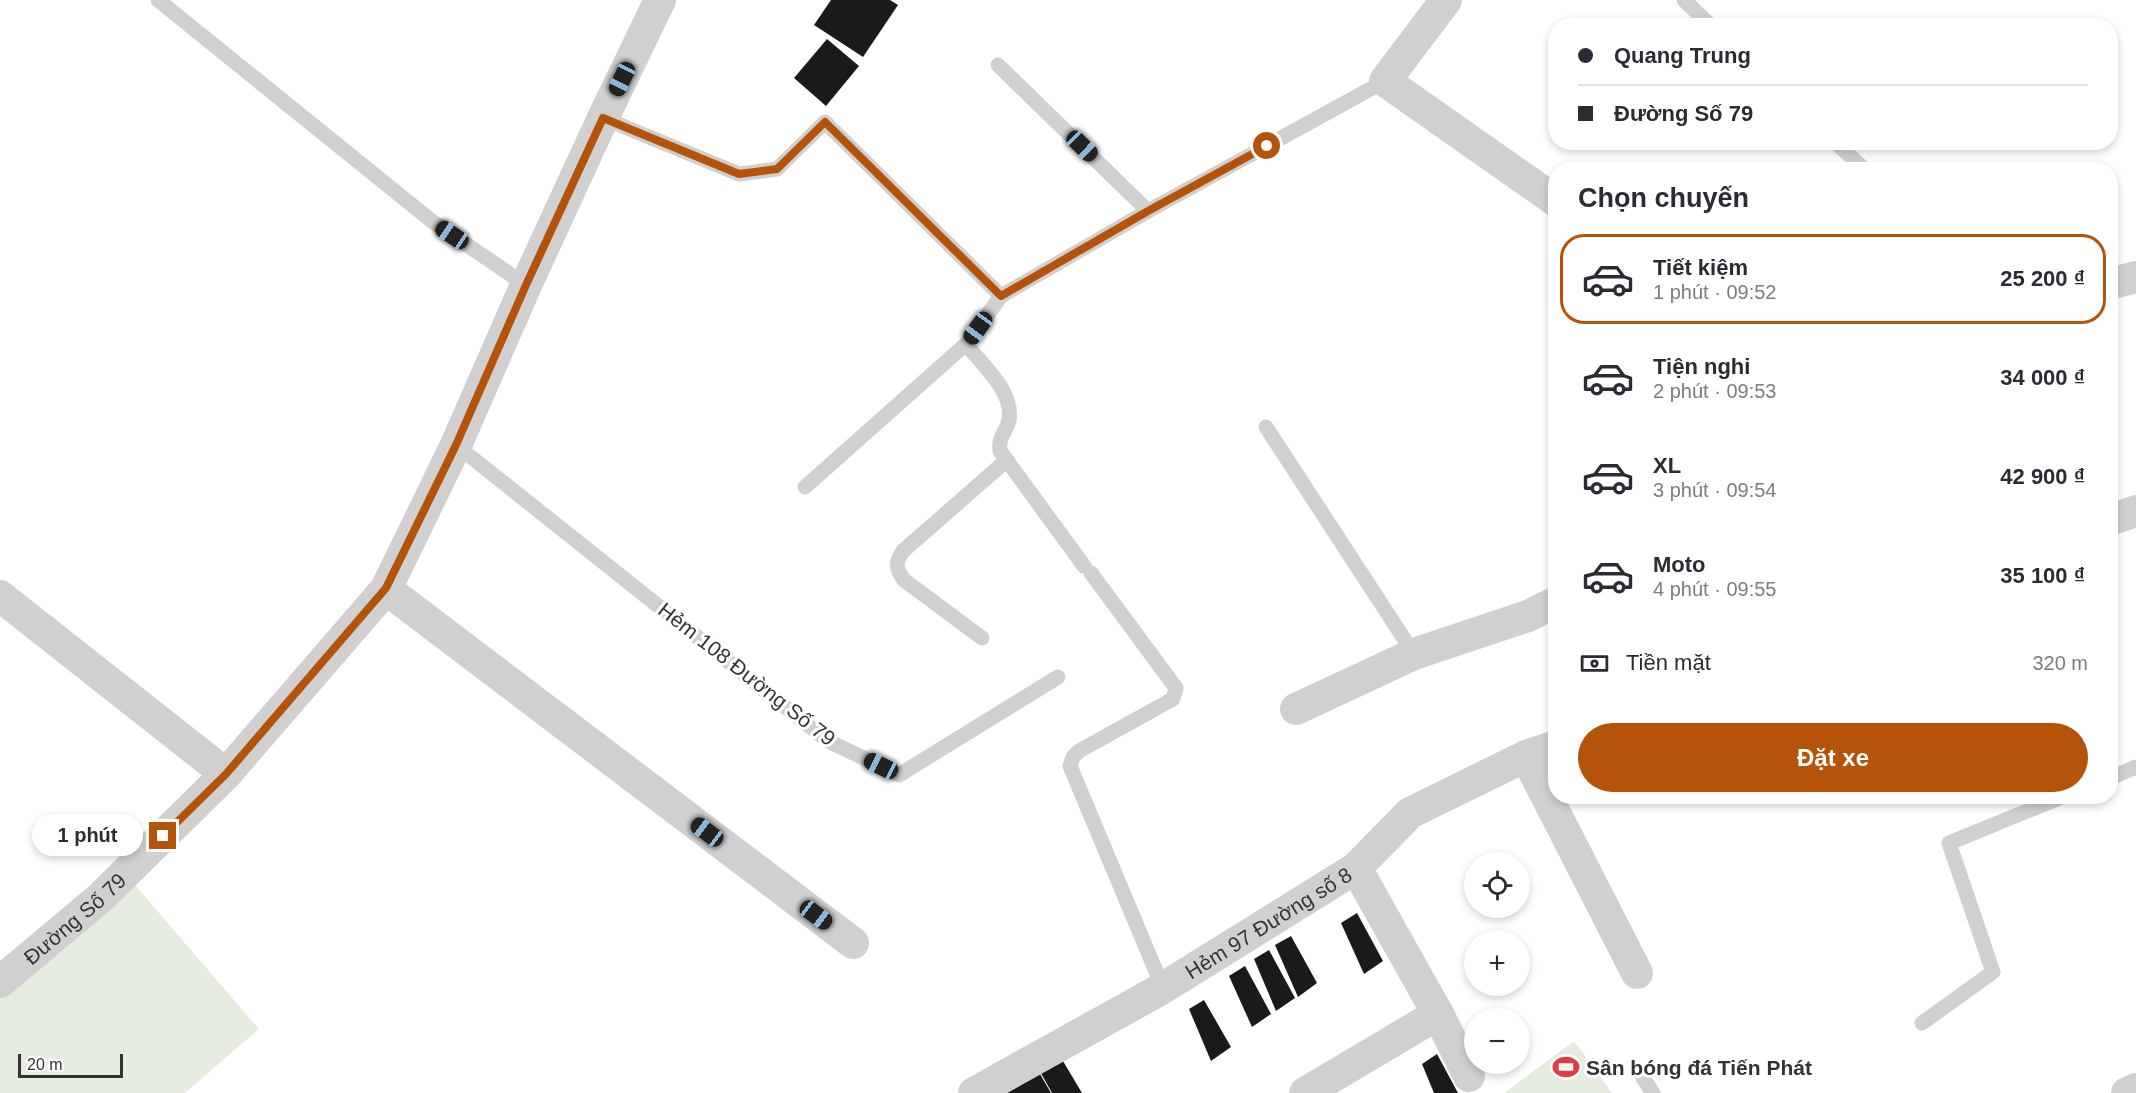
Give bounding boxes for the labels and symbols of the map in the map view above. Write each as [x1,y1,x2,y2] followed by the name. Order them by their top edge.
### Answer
[606,59,638,99] car
[1063,127,1101,165] car
[1253,132,1280,159] route start
[432,217,472,253] car
[960,308,996,348] car
[654,598,840,750] street label: Hẻm 108 Đường Số 79
[861,750,901,782] car
[687,814,727,850] car
[31,815,142,857] callout: 1 phút
[149,822,176,849] route end
[1181,862,1355,983] street label: Hẻm 97 Đường số 8
[19,868,130,969] street label: Đường Số 79
[796,897,836,933] car
[18,1051,123,1078] scale bar
[1551,1052,1581,1082] sports icon: Sân bóng đá Tiến Phát
[1586,1056,1812,1079] place label: Sân bóng đá Tiến Phát

